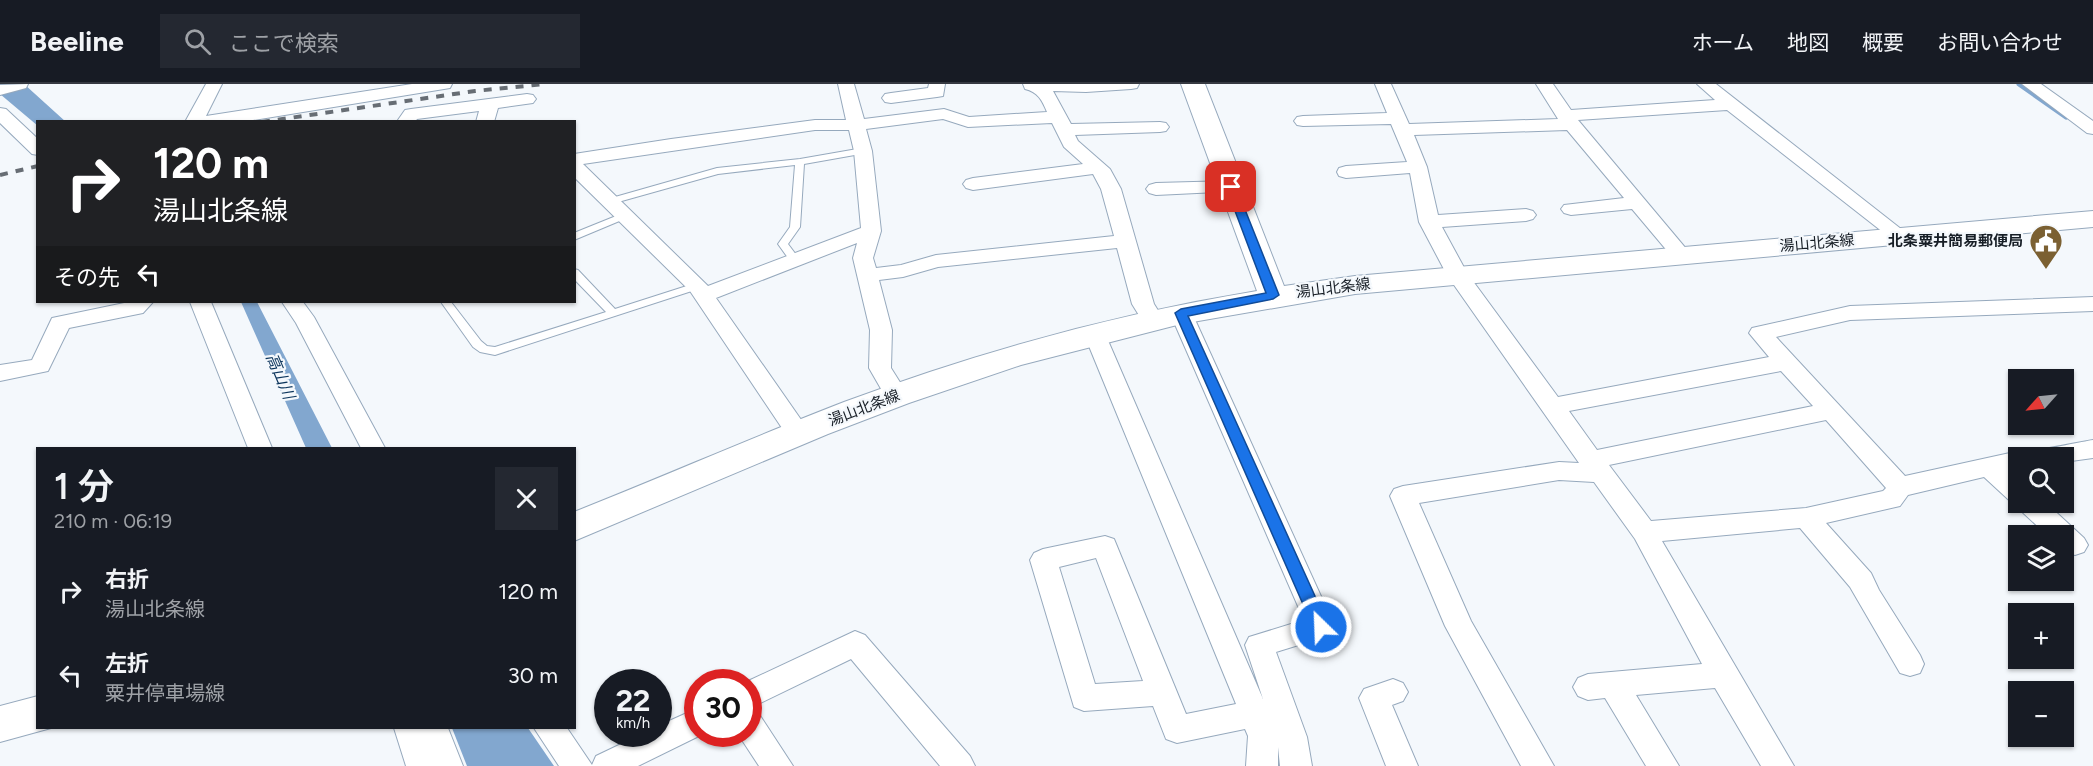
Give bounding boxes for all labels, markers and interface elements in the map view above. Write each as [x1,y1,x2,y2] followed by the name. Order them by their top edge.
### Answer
[160,14,580,68] search box
[30,24,124,58] text: Beeline
[181,25,214,58] icon: search
[229,30,339,57] text: ここで検索
[1692,30,1754,55] text: ホーム
[1787,30,1829,55] text: 地図
[1862,30,1904,55] text: 概要
[1937,30,2063,55] text: お問い合わせ
[153,138,269,189] text: 120 m
[54,144,132,222] icon: right
[1205,161,1256,212] pin
[1214,170,1247,203] icon: arrive
[153,194,288,227] text: 湯山北条線
[2028,223,2064,270] public building icon: 北条粟井簡易郵便局
[1779,231,1855,255] street label: 湯山北条線
[1888,232,2023,250] place label: 北条粟井簡易郵便局
[132,258,165,291] icon: left
[54,264,120,291] text: その先
[1295,274,1371,302] street label: 湯山北条線
[262,350,299,404] water label: 高山川
[2008,369,2074,435] north arrow
[2008,369,2074,747] map controls
[826,386,902,430] street label: 湯山北条線
[2008,447,2074,513] button: search
[54,465,114,508] text: 1 分
[495,467,558,530] button: close
[54,509,172,533] text: 210 m · 06:19
[2008,525,2074,591] button: layers
[105,566,149,593] text: 右折
[54,575,87,608] icon: right
[498,578,558,605] text: 120 m
[1289,595,1353,659] position arrow
[105,597,205,621] text: 湯山北条線
[2008,603,2074,669] button: +
[105,650,149,677] text: 左折
[54,659,87,692] icon: left
[508,662,558,689] text: 30 m
[684,669,762,747] speed limit sign: 30
[105,681,225,705] text: 粟井停車場線
[2008,681,2074,747] button: −
[616,682,650,719] text: 22
[616,714,650,732] text: km/h

